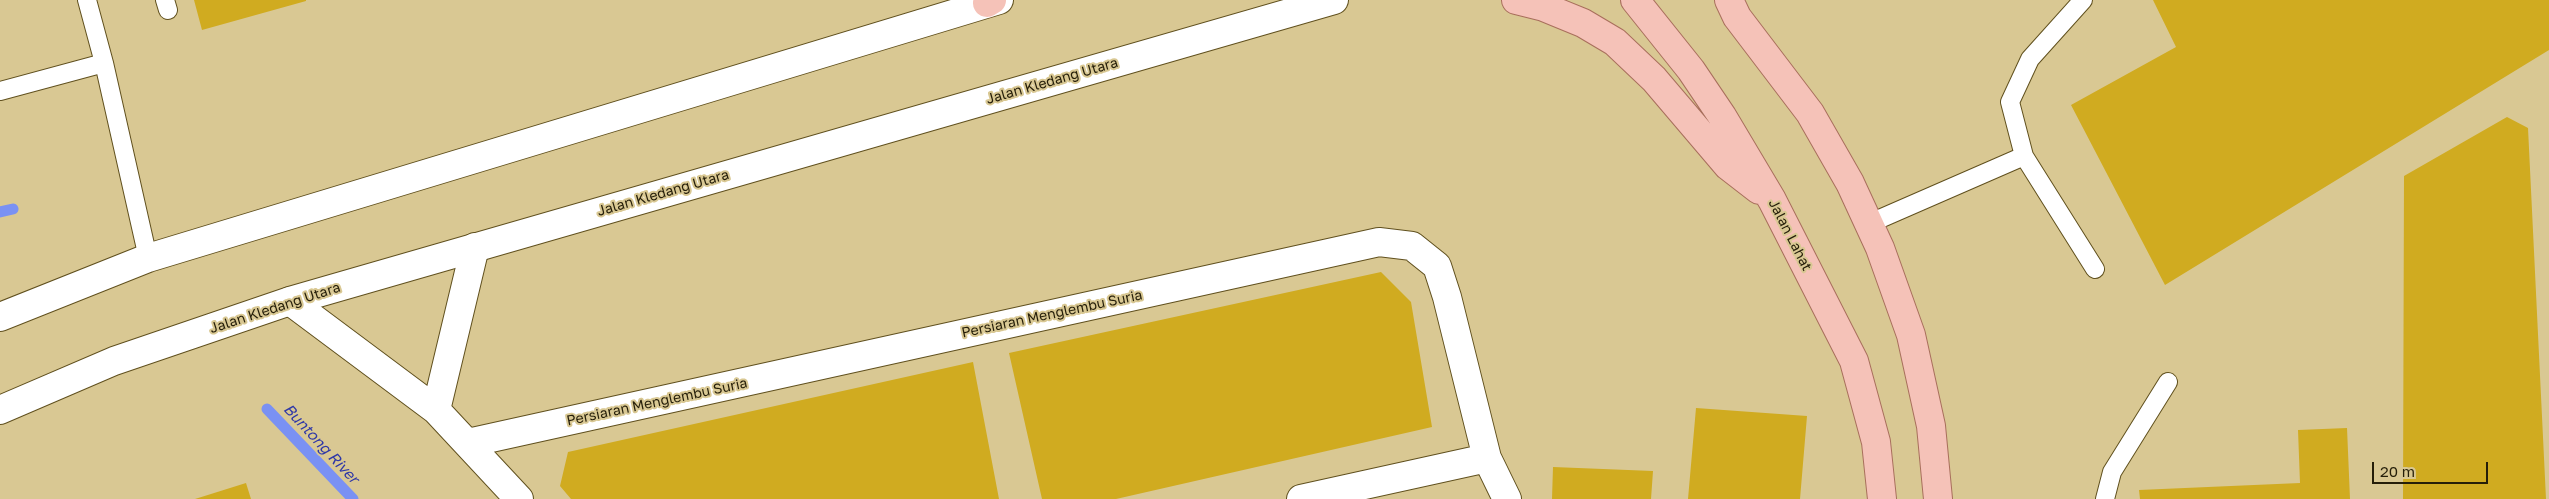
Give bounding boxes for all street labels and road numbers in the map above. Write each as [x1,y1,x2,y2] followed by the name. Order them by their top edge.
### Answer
[984,54,1120,108] street label: Jalan Kledang Utara
[595,166,731,220] street label: Jalan Kledang Utara
[1765,196,1815,274] street label: Jalan Lahat
[208,279,342,337] street label: Jalan Kledang Utara
[960,287,1144,341] street label: Persiaran Menglembu Suria
[565,375,749,429] street label: Persiaran Menglembu Suria

